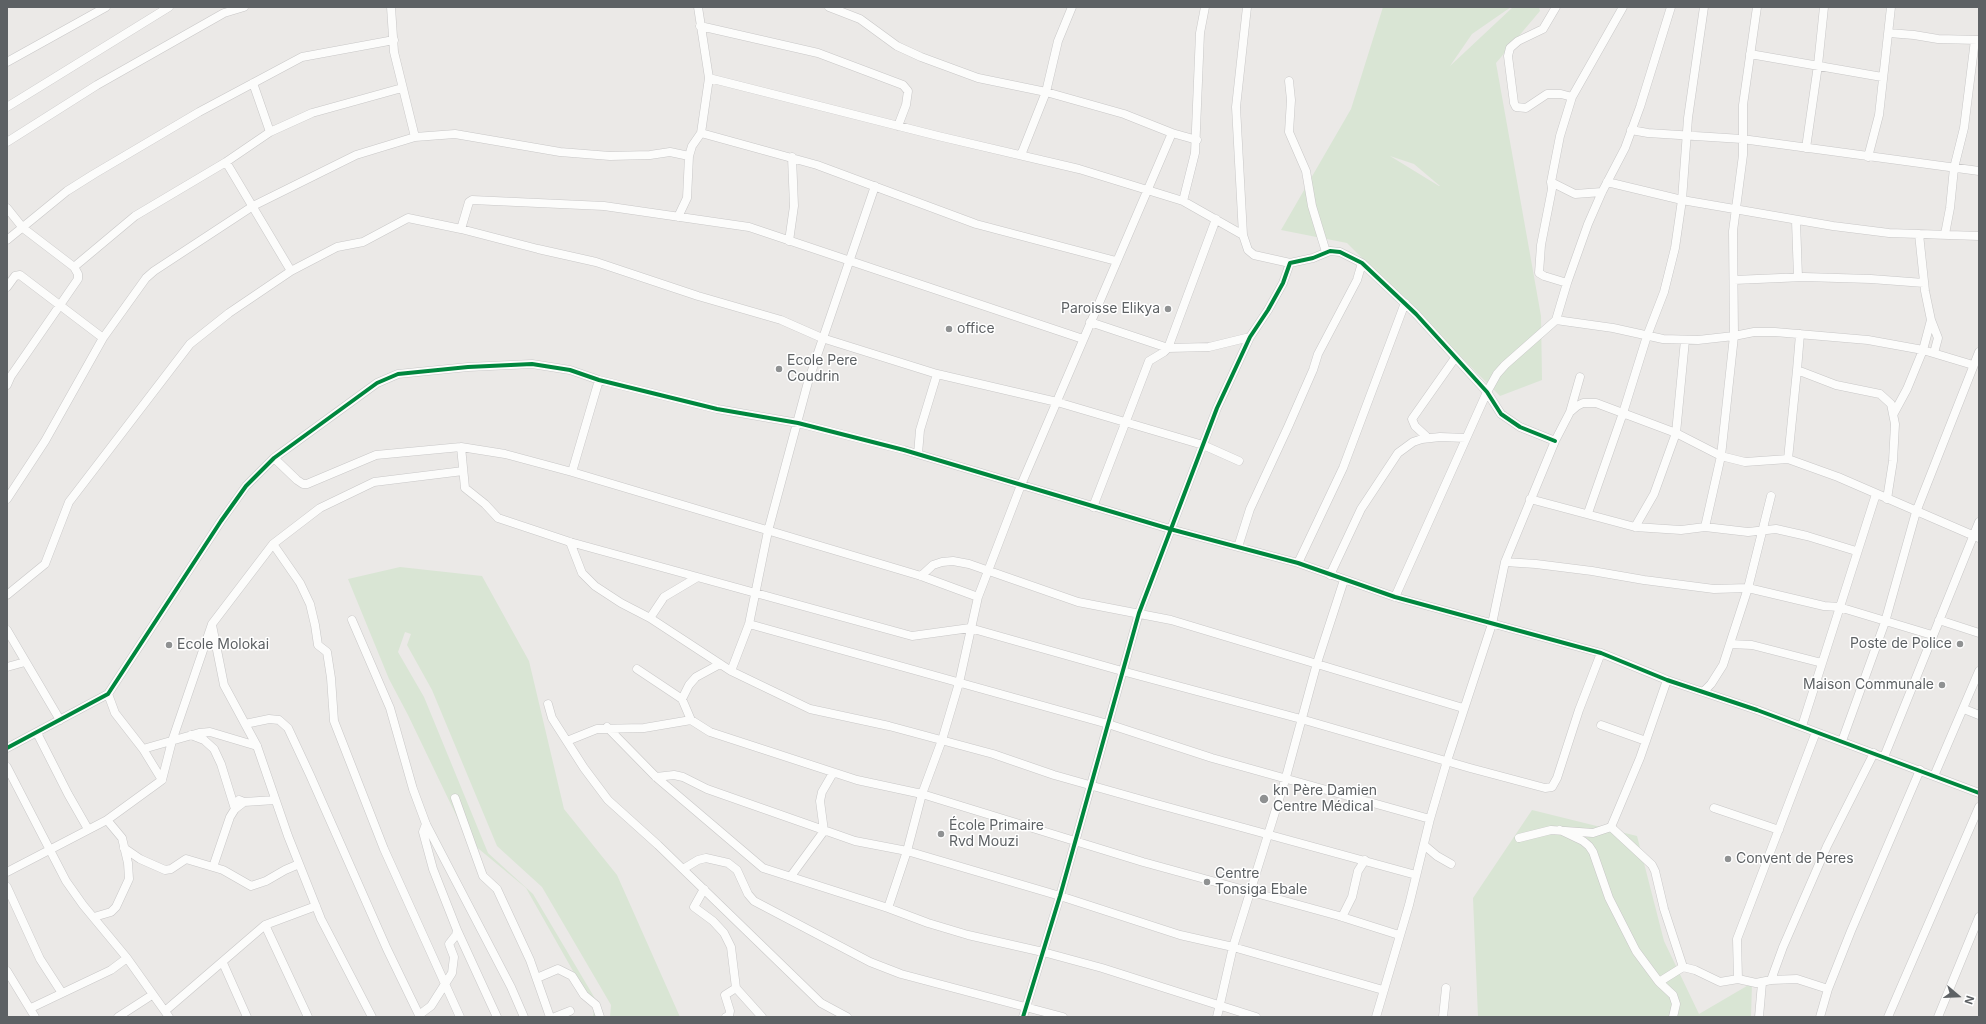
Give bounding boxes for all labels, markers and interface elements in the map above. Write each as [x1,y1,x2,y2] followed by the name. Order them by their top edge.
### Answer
[1061,301,1160,317] place label: Paroisse Elikya
[1163,304,1173,314] marker: Paroisse Elikya
[957,321,995,337] place label: office
[944,324,954,334] marker: office
[787,353,858,386] place label: Ecole Pere Coudrin
[774,364,784,374] marker: Ecole Pere Coudrin
[1850,636,1952,652] place label: Poste de Police
[177,637,269,653] place label: Ecole Molokai
[1955,639,1965,649] marker: Poste de Police
[164,640,174,650] marker: Ecole Molokai
[1803,677,1934,693] place label: Maison Communale
[1937,680,1947,690] marker: Maison Communale
[1273,783,1377,816] place label: kn Père Damien Centre Médical
[1258,793,1270,805] marker: kn Père Damien Centre Médical
[949,818,1044,850] place label: École Primaire Rvd Mouzi
[936,829,946,839] marker: École Primaire Rvd Mouzi
[1736,851,1854,867] place label: Convent de Peres
[1723,854,1733,864] marker: Convent de Peres
[1215,866,1307,898] place label: Centre Tonsiga Ebale
[1202,877,1212,887] marker: Centre Tonsiga Ebale
[1938,976,1978,1016] north arrow
[1961,994,1977,1006] text: N

